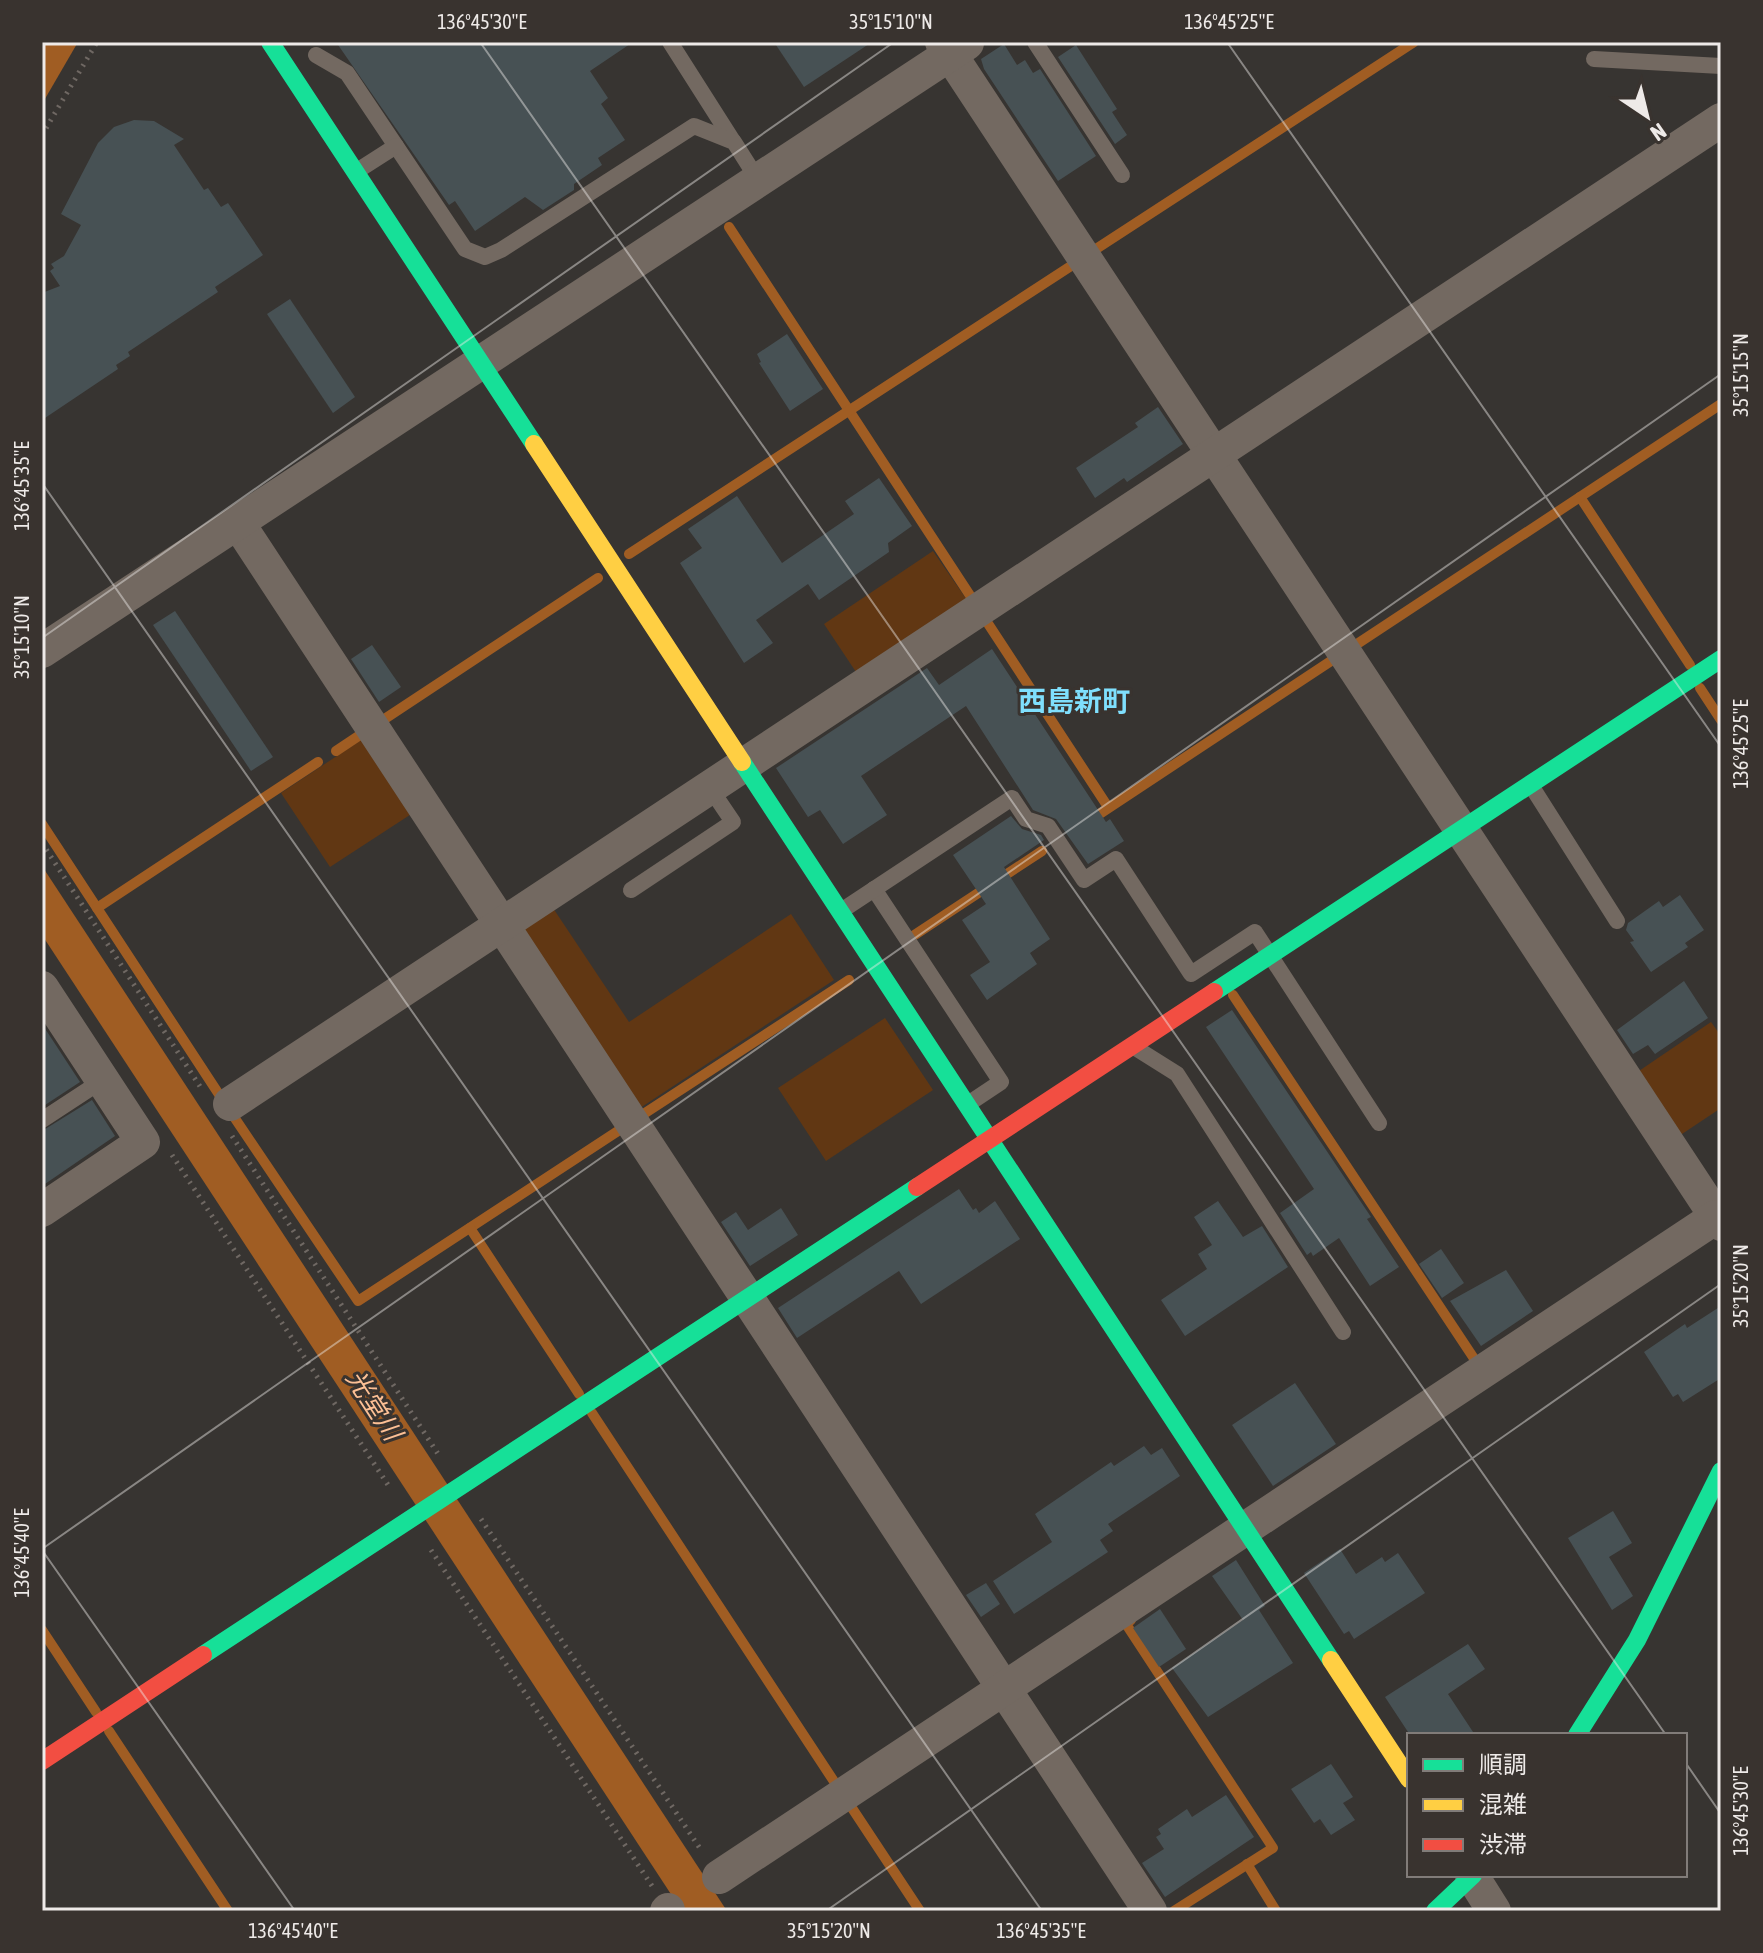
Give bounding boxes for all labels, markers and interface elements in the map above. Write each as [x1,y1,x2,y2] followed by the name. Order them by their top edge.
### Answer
[437,10,527,33] text: 136°45'30"E
[849,10,933,33] text: 35°15'10"N
[1184,10,1274,33] text: 136°45'25"E
[1607,76,1687,156] north arrow
[1646,118,1671,147] text: N
[1729,333,1752,417] text: 35°15'15"N
[10,441,33,531] text: 136°45'35"E
[10,595,33,679] text: 35°15'10"N
[1018,685,1130,717] district label: 西島新町
[1729,699,1752,789] text: 136°45'25"E
[1729,1244,1752,1328] text: 35°15'20"N
[340,1364,409,1448] water label: 光堂川
[10,1508,33,1598] text: 136°45'40"E
[1407,1733,1687,1877] legend
[1479,1751,1527,1778] text: 順調
[1729,1766,1752,1856] text: 136°45'30"E
[1479,1791,1527,1818] text: 混雑
[1479,1831,1527,1858] text: 渋滞
[248,1919,338,1942] text: 136°45'40"E
[787,1919,871,1942] text: 35°15'20"N
[996,1919,1086,1942] text: 136°45'35"E

